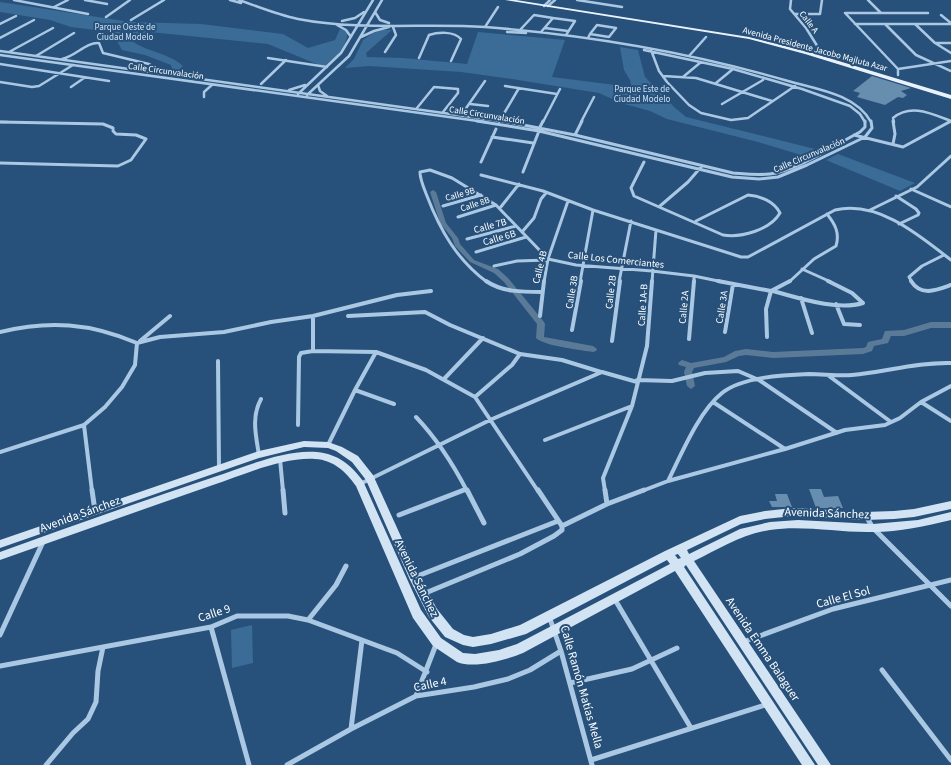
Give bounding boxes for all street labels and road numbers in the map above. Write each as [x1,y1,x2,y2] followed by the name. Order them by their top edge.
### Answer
[796,8,822,36] street label: Calle A
[741,24,889,75] street label: Avenida Presidente Jacobo Majluta Azar
[127,60,205,83] street label: Calle Circunvalación
[448,103,526,128] street label: Calle Circunvalación
[772,135,847,176] street label: Calle Circunvalación
[444,184,476,205] street label: Calle 9B
[459,194,492,215] street label: Calle 8B
[472,215,508,237] street label: Calle 7B
[481,227,517,249] street label: Calle 6B
[567,248,665,272] street label: Calle Los Comerciantes
[529,249,551,285] street label: Calle 4B
[562,274,582,310] street label: Calle 3B
[602,274,620,310] street label: Calle 2B
[635,283,651,327] street label: Calle 1A-B
[676,289,692,324] street label: Calle 2A
[712,289,732,325] street label: Calle 3A
[37,492,123,537] street label: Avenida Sánchez
[784,504,870,523] street label: Avenida Sánchez
[390,536,443,620] street label: Avenida Sánchez
[814,582,872,613] street label: Calle El Sol
[721,594,804,705] street label: Avenida Emma Balaguer
[196,600,233,627] street label: Calle 9
[556,623,607,751] street label: Calle Ramón Matías Mella
[412,673,448,696] street label: Calle 4

